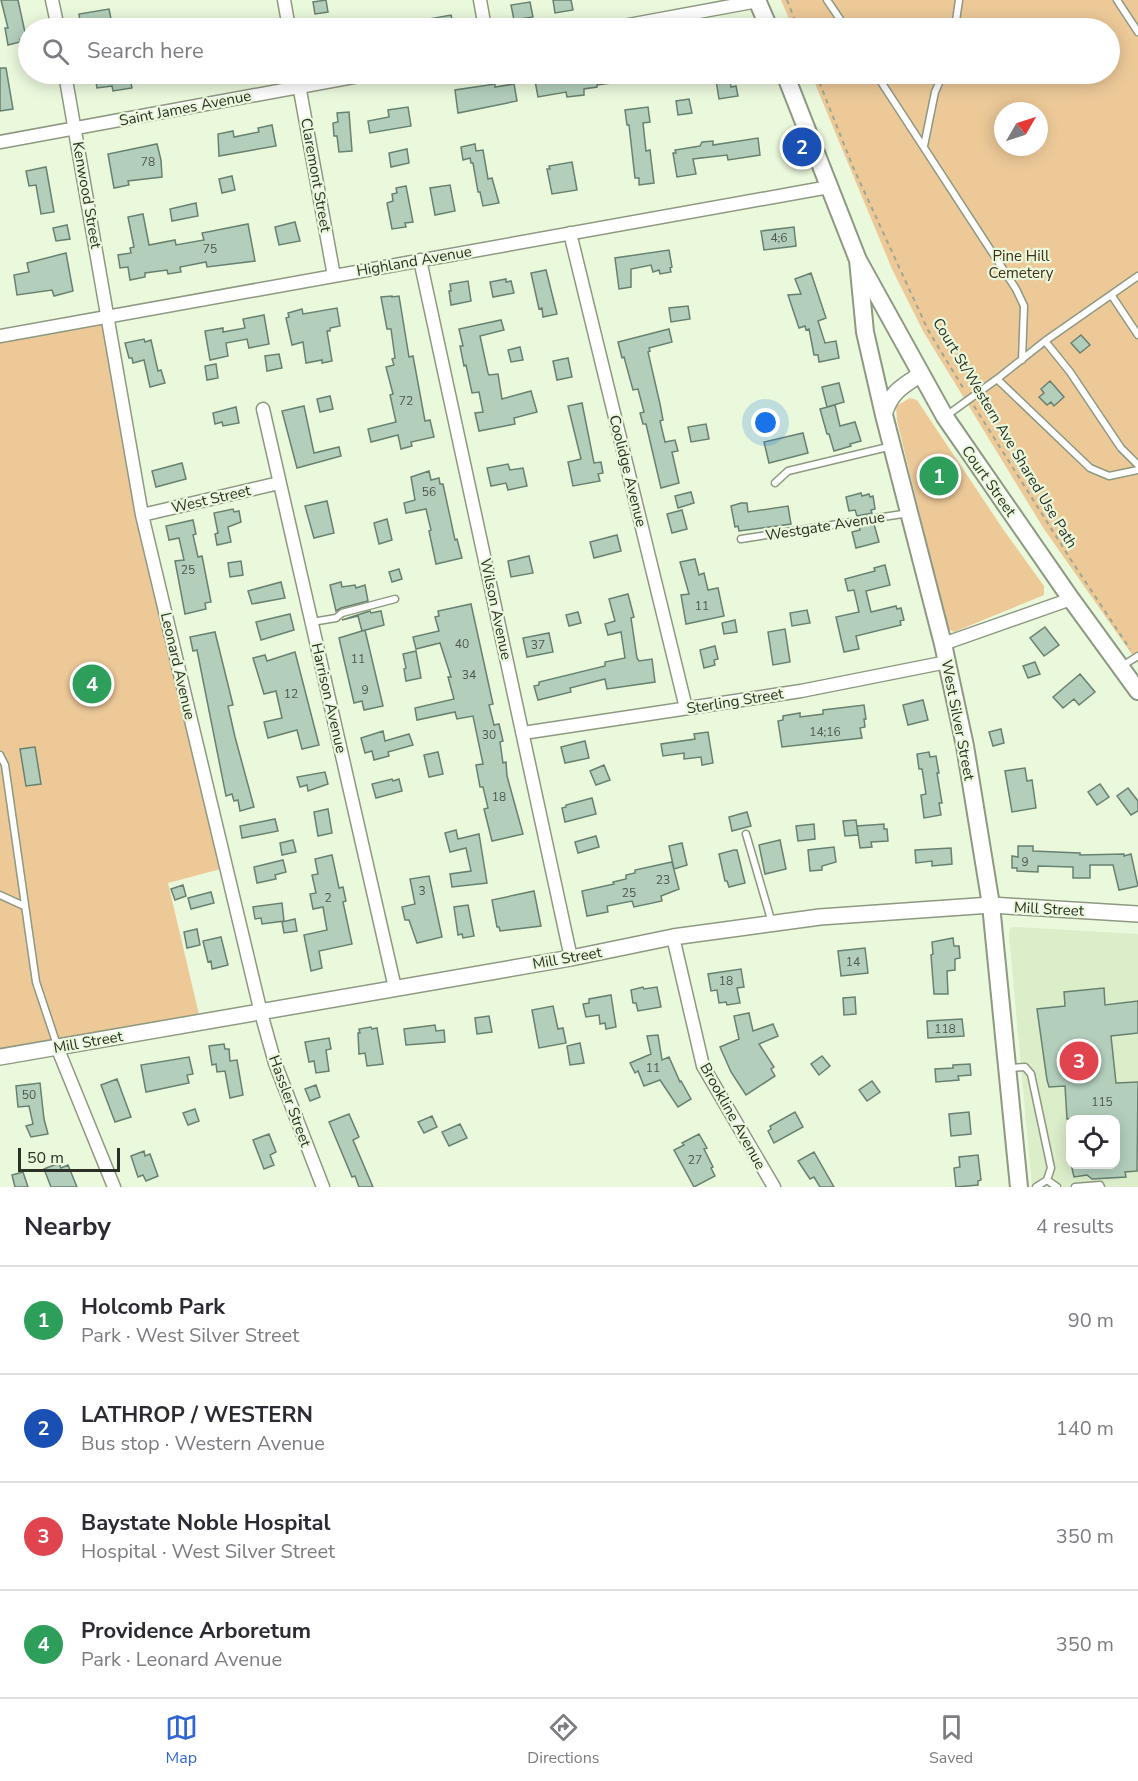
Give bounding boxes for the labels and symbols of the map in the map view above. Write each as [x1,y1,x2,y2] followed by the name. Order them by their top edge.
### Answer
[117,85,253,131] street label: Saint James Avenue
[994,102,1048,156] north arrow
[296,116,336,234] street label: Claremont Street
[782,124,822,170] pin: 2
[68,140,106,251] street label: Kenwood Street
[141,154,155,170] house number: 78
[770,230,788,246] house number: 4;6
[203,241,217,257] house number: 75
[355,241,473,281] street label: Highland Avenue
[988,246,1054,283] park label: Pine Hill Cemetery
[928,314,1082,552] street label: Court St/Western Ave Shared Use Path
[399,393,413,409] house number: 72
[751,408,780,437] your location
[604,413,652,529] street label: Coolidge Avenue
[957,442,1021,521] street label: Court Street
[920,454,958,498] pin: 1
[169,480,253,518] street label: West Street
[422,484,436,500] house number: 56
[764,507,886,545] street label: Westgate Avenue
[475,556,517,662] street label: Wilson Avenue
[181,562,195,578] house number: 25
[695,598,709,614] house number: 11
[156,610,200,722] street label: Leonard Avenue
[455,636,469,652] house number: 40
[531,637,545,653] house number: 37
[307,641,351,755] street label: Harrison Avenue
[351,651,365,667] house number: 11
[936,658,980,783] street label: West Silver Street
[72,662,112,706] pin: 4
[462,667,476,683] house number: 34
[361,682,369,698] house number: 9
[685,683,786,719] street label: Sterling Street
[284,686,298,702] house number: 12
[809,724,841,740] house number: 14;16
[482,727,496,743] house number: 30
[492,789,506,805] house number: 18
[1021,854,1029,870] house number: 9
[656,872,670,888] house number: 23
[418,883,426,899] house number: 3
[622,885,636,901] house number: 25
[324,890,332,906] house number: 2
[1014,897,1085,921] street label: Mill Street
[531,942,604,974] street label: Mill Street
[846,954,860,970] house number: 14
[719,973,733,989] house number: 18
[934,1021,956,1037] house number: 118
[52,1026,125,1058] street label: Mill Street
[1060,1038,1098,1084] pin: 3
[264,1052,316,1150] street label: Hassler Street
[695,1059,771,1173] street label: Brookline Avenue
[646,1060,660,1076] house number: 11
[22,1087,36,1103] house number: 50
[1091,1094,1113,1110] house number: 115
[18,1145,120,1172] scale bar
[688,1152,702,1168] house number: 27

